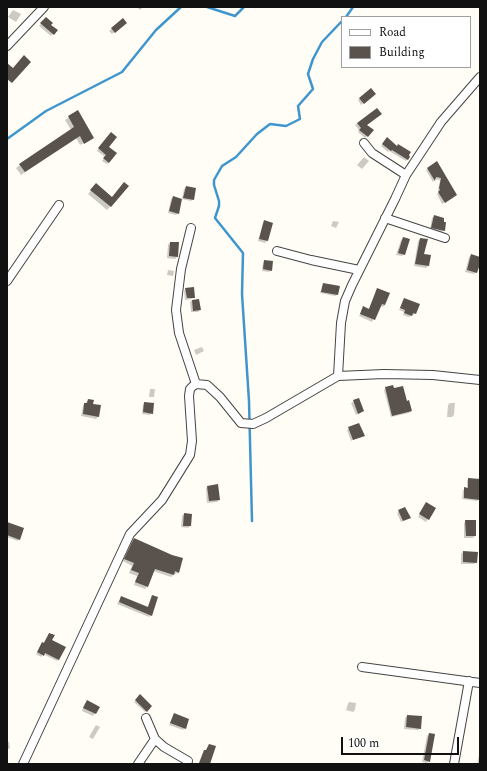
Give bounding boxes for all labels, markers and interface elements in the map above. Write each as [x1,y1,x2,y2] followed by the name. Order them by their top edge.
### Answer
[341,16,471,68] legend
[379,23,406,42] text: Road
[379,43,425,62] text: Building
[343,729,461,755] scale bar
[348,734,379,753] text: 100 m

